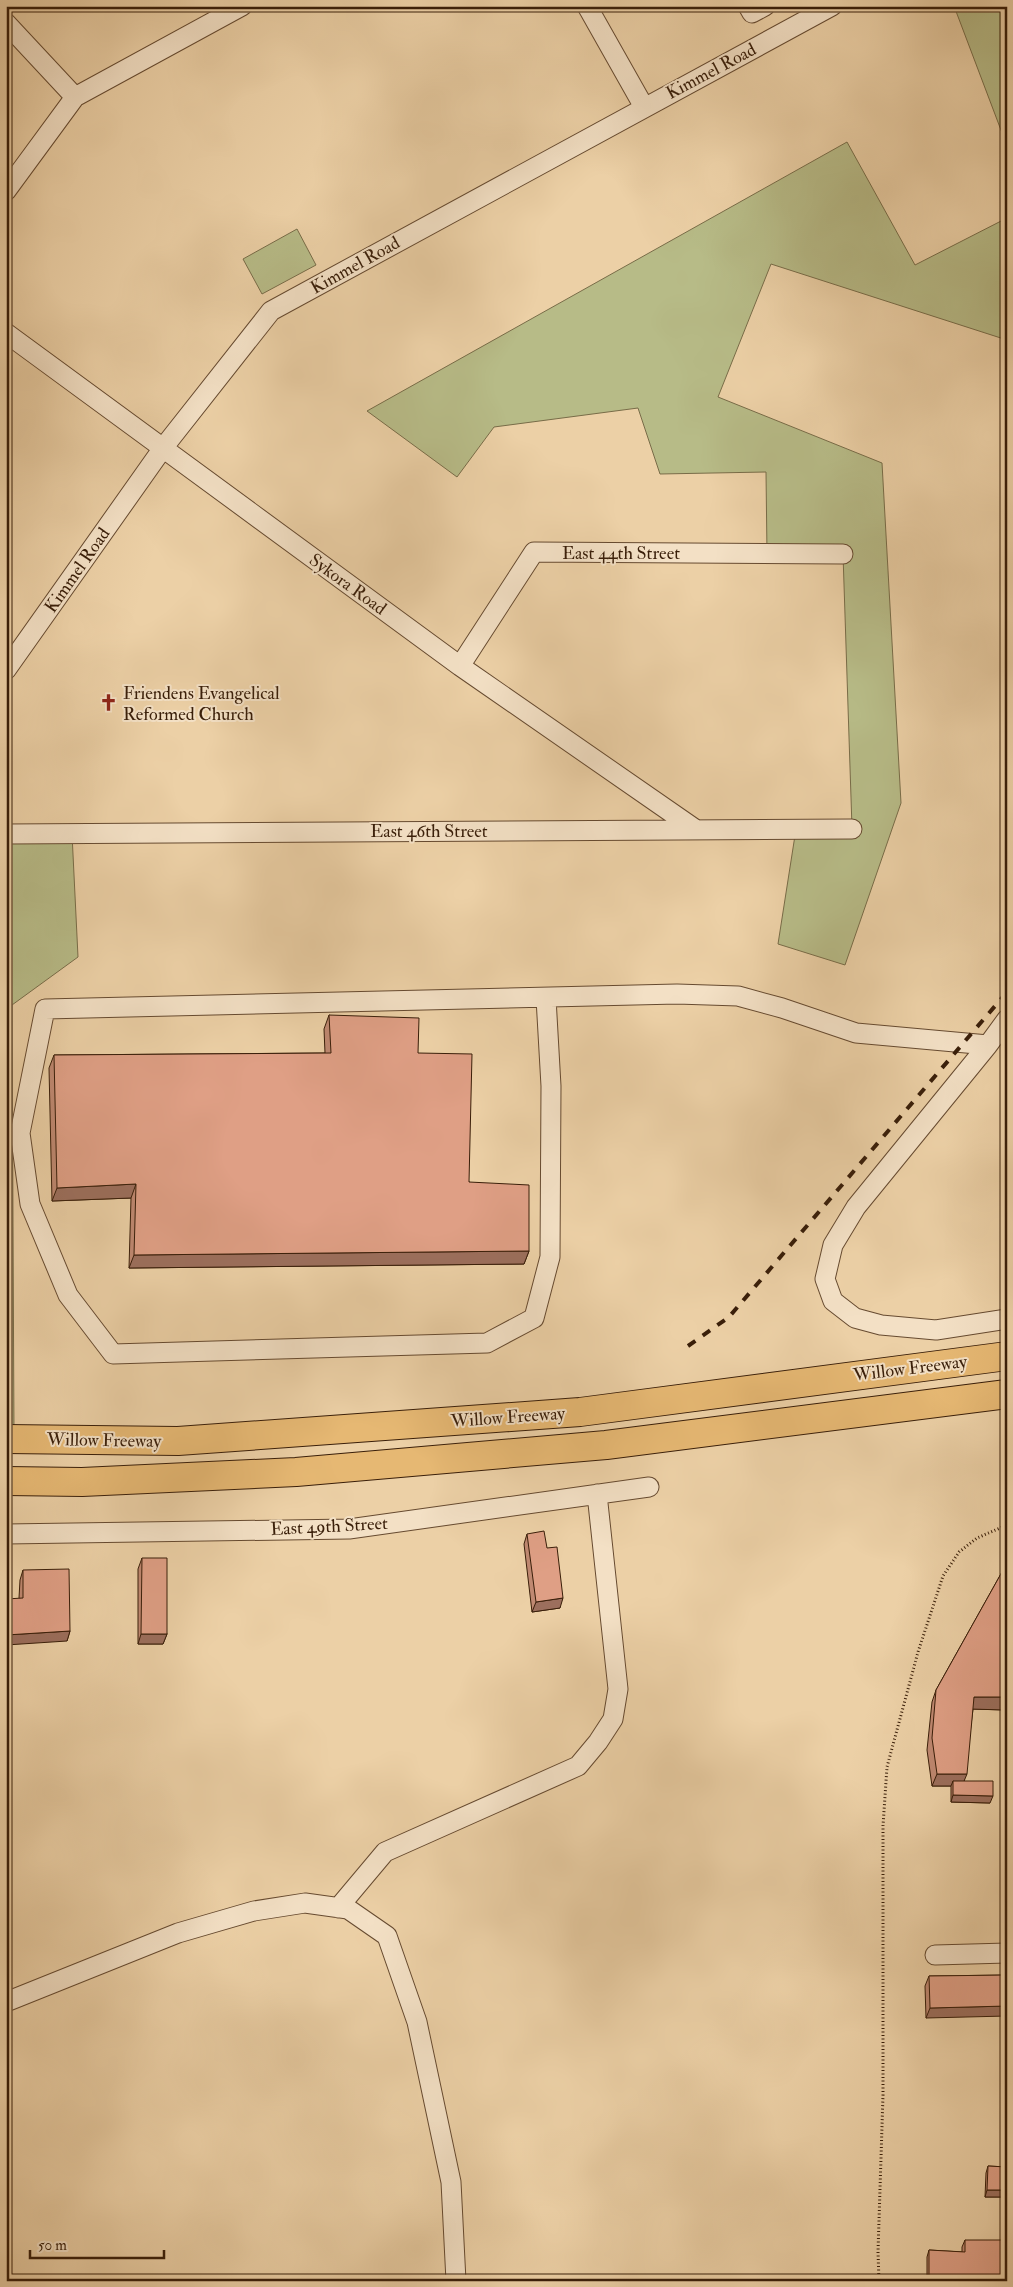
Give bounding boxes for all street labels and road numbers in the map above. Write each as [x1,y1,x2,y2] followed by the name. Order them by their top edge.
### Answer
[662,38,760,105] street label: Kimmel Road
[306,231,404,299] street label: Kimmel Road
[40,523,115,617] street label: Kimmel Road
[562,542,680,565] street label: East 44th Street
[304,549,391,620] street label: Sykora Road
[370,820,488,843] street label: East 46th Street
[851,1350,969,1387] street label: Willow Freeway
[449,1402,567,1433] street label: Willow Freeway
[46,1428,162,1453] street label: Willow Freeway
[270,1512,388,1541] street label: East 49th Street

